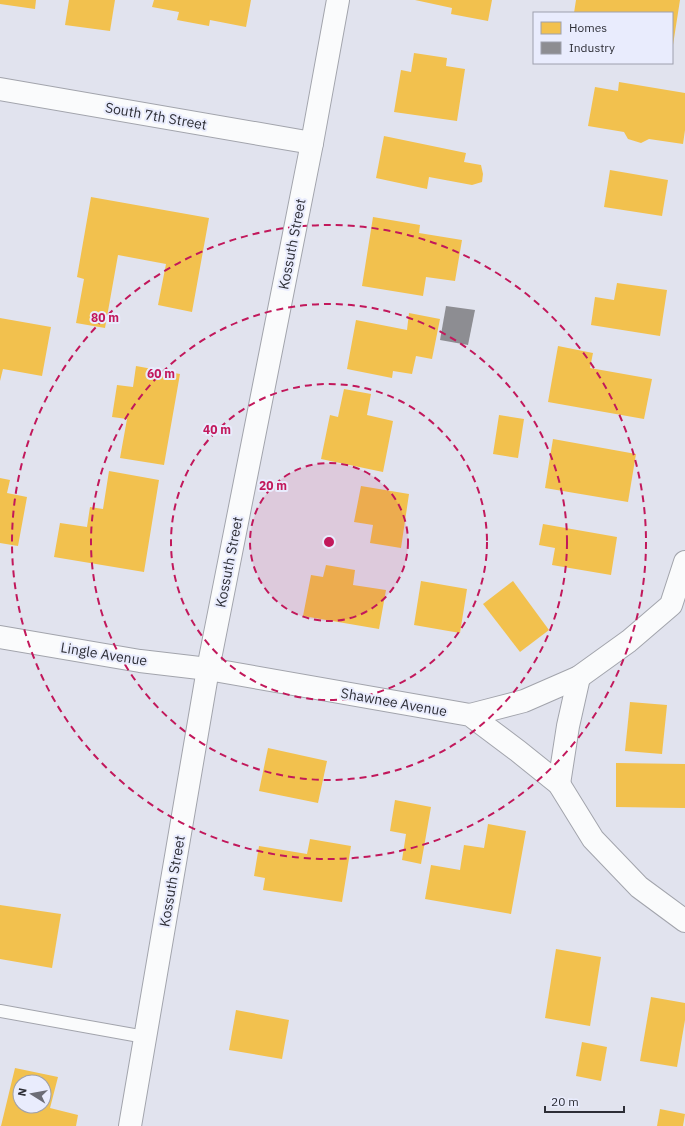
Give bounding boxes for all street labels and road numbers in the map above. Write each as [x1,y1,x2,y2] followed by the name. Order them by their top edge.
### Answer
[104,98,208,134] street label: South 7th Street
[274,197,310,291] street label: Kossuth Street
[211,515,247,609] street label: Kossuth Street
[59,638,149,670] street label: Lingle Avenue
[339,684,449,720] street label: Shawnee Avenue
[155,834,189,928] street label: Kossuth Street

